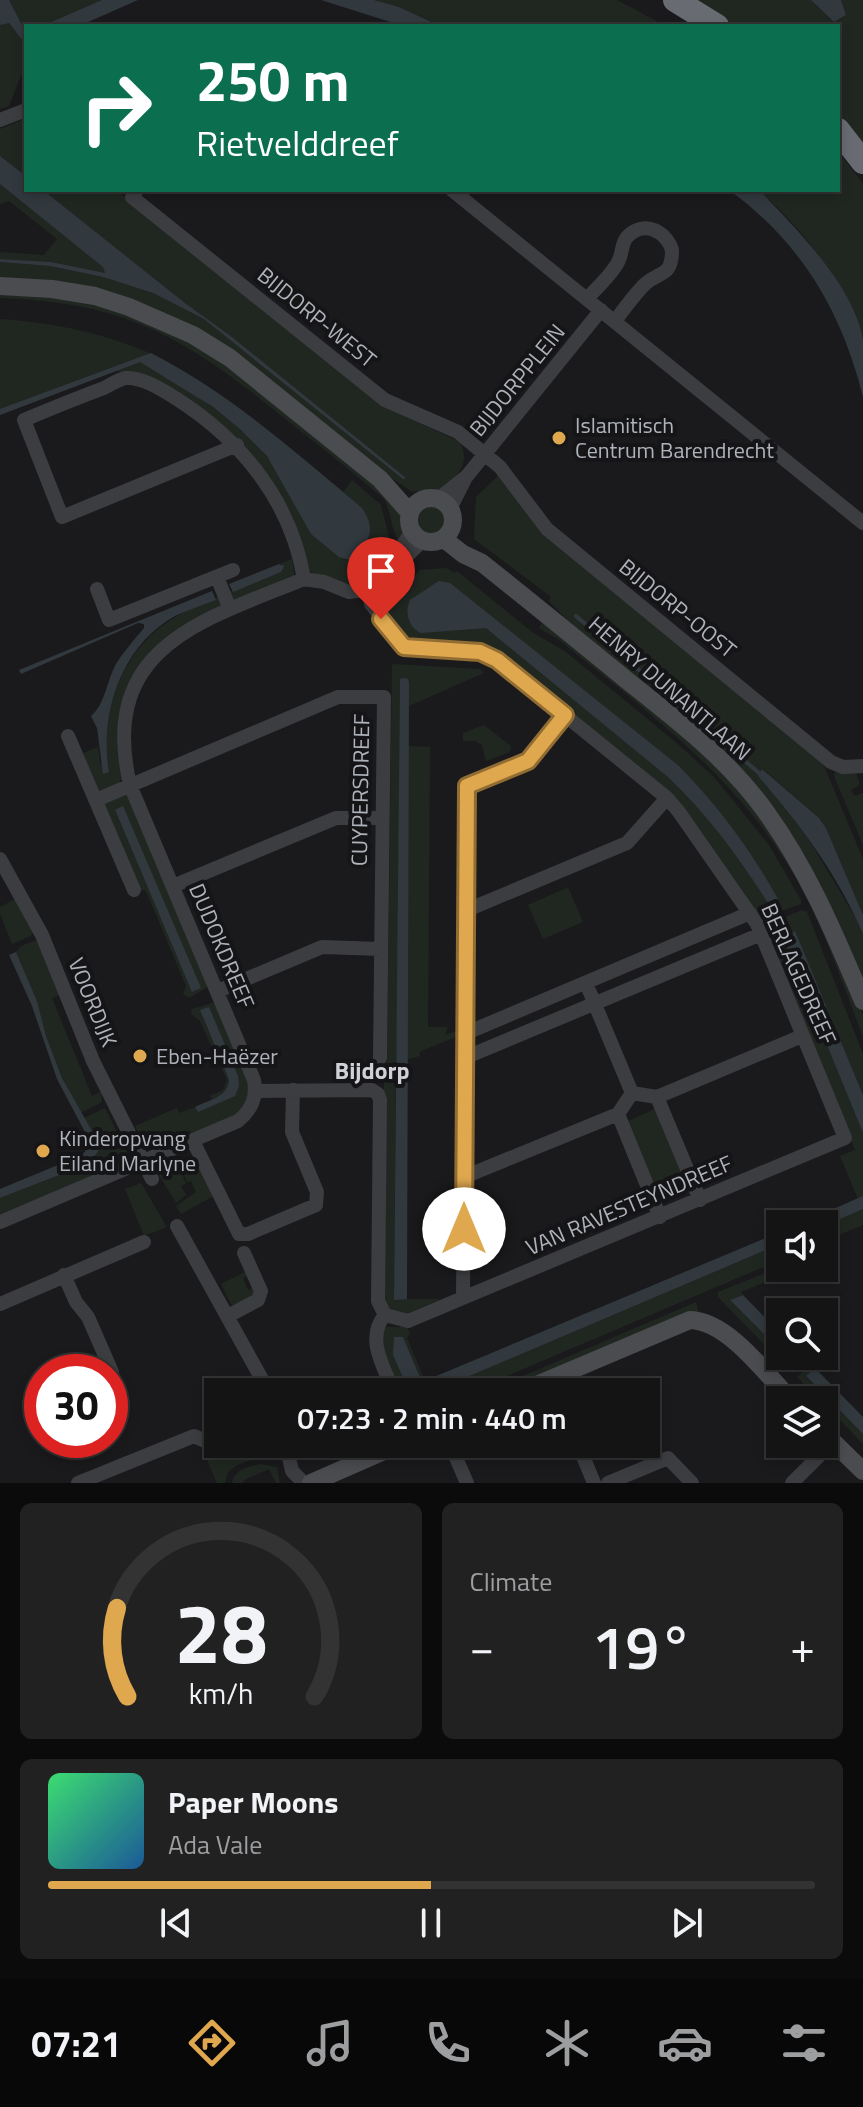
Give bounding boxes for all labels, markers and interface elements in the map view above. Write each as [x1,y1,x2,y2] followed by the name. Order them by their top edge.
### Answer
[196,38,349,123] text: 250 m
[64,56,168,160] icon: right
[196,115,399,170] text: Rietvelddreef
[250,258,384,376] street label: BIJDORP-WEST
[461,316,573,444] street label: BIJDORPPLEIN
[575,408,774,467] place label: Islamitisch Centrum Barendrecht
[550,429,568,447] marker: Islamitisch Centrum Barendrecht
[347,537,415,619] pin
[359,549,403,593] icon: arrive
[612,550,744,666] street label: BIJDORP-OOST
[581,608,759,768] street label: HENRY DUNANTLAAN
[342,714,378,866] street label: CUYPERSDREEF
[180,878,264,1014] street label: DUDOKDREEF
[753,898,845,1050] street label: BERLAGEDREEF
[60,952,126,1052] street label: VOORDIJK
[156,1039,278,1073] place label: Eben-Haëzer
[131,1047,149,1065] marker: Eben-Haëzer
[335,1052,409,1088] district label: Bijdorp
[59,1121,196,1180] place label: Kinderopvang Eiland Marlyne
[34,1142,52,1160] marker: Kinderopvang Eiland Marlyne
[520,1146,738,1264] street label: VAN RAVESTEYNDREEF
[422,1187,506,1271] position arrow
[766,1210,838,1458] map controls
[766,1210,838,1282] button: sound
[766,1298,838,1370] button: search
[24,1354,128,1458] speed limit sign: 30
[766,1386,838,1458] button: layers
[297,1395,567,1441] text: 07:23 · 2 min · 440 m
[470,1562,552,1601] text: Climate
[174,1569,267,1695] text: 28
[592,1601,693,1692] text: 19°
[470,1613,494,1680] text: −
[790,1613,815,1680] text: +
[188,1672,253,1715] text: km/h
[168,1779,338,1825] text: Paper Moons
[168,1825,262,1864] text: Ada Vale
[154,1901,198,1945] icon: previous
[409,1901,453,1945] icon: pause
[665,1901,709,1945] icon: next
[184,2015,240,2071] icon: directions
[302,2015,358,2071] icon: music
[420,2015,476,2071] icon: phone
[539,2015,595,2071] icon: climate
[657,2015,713,2071] icon: car
[776,2015,832,2071] icon: filters
[31,2016,121,2071] text: 07:21

